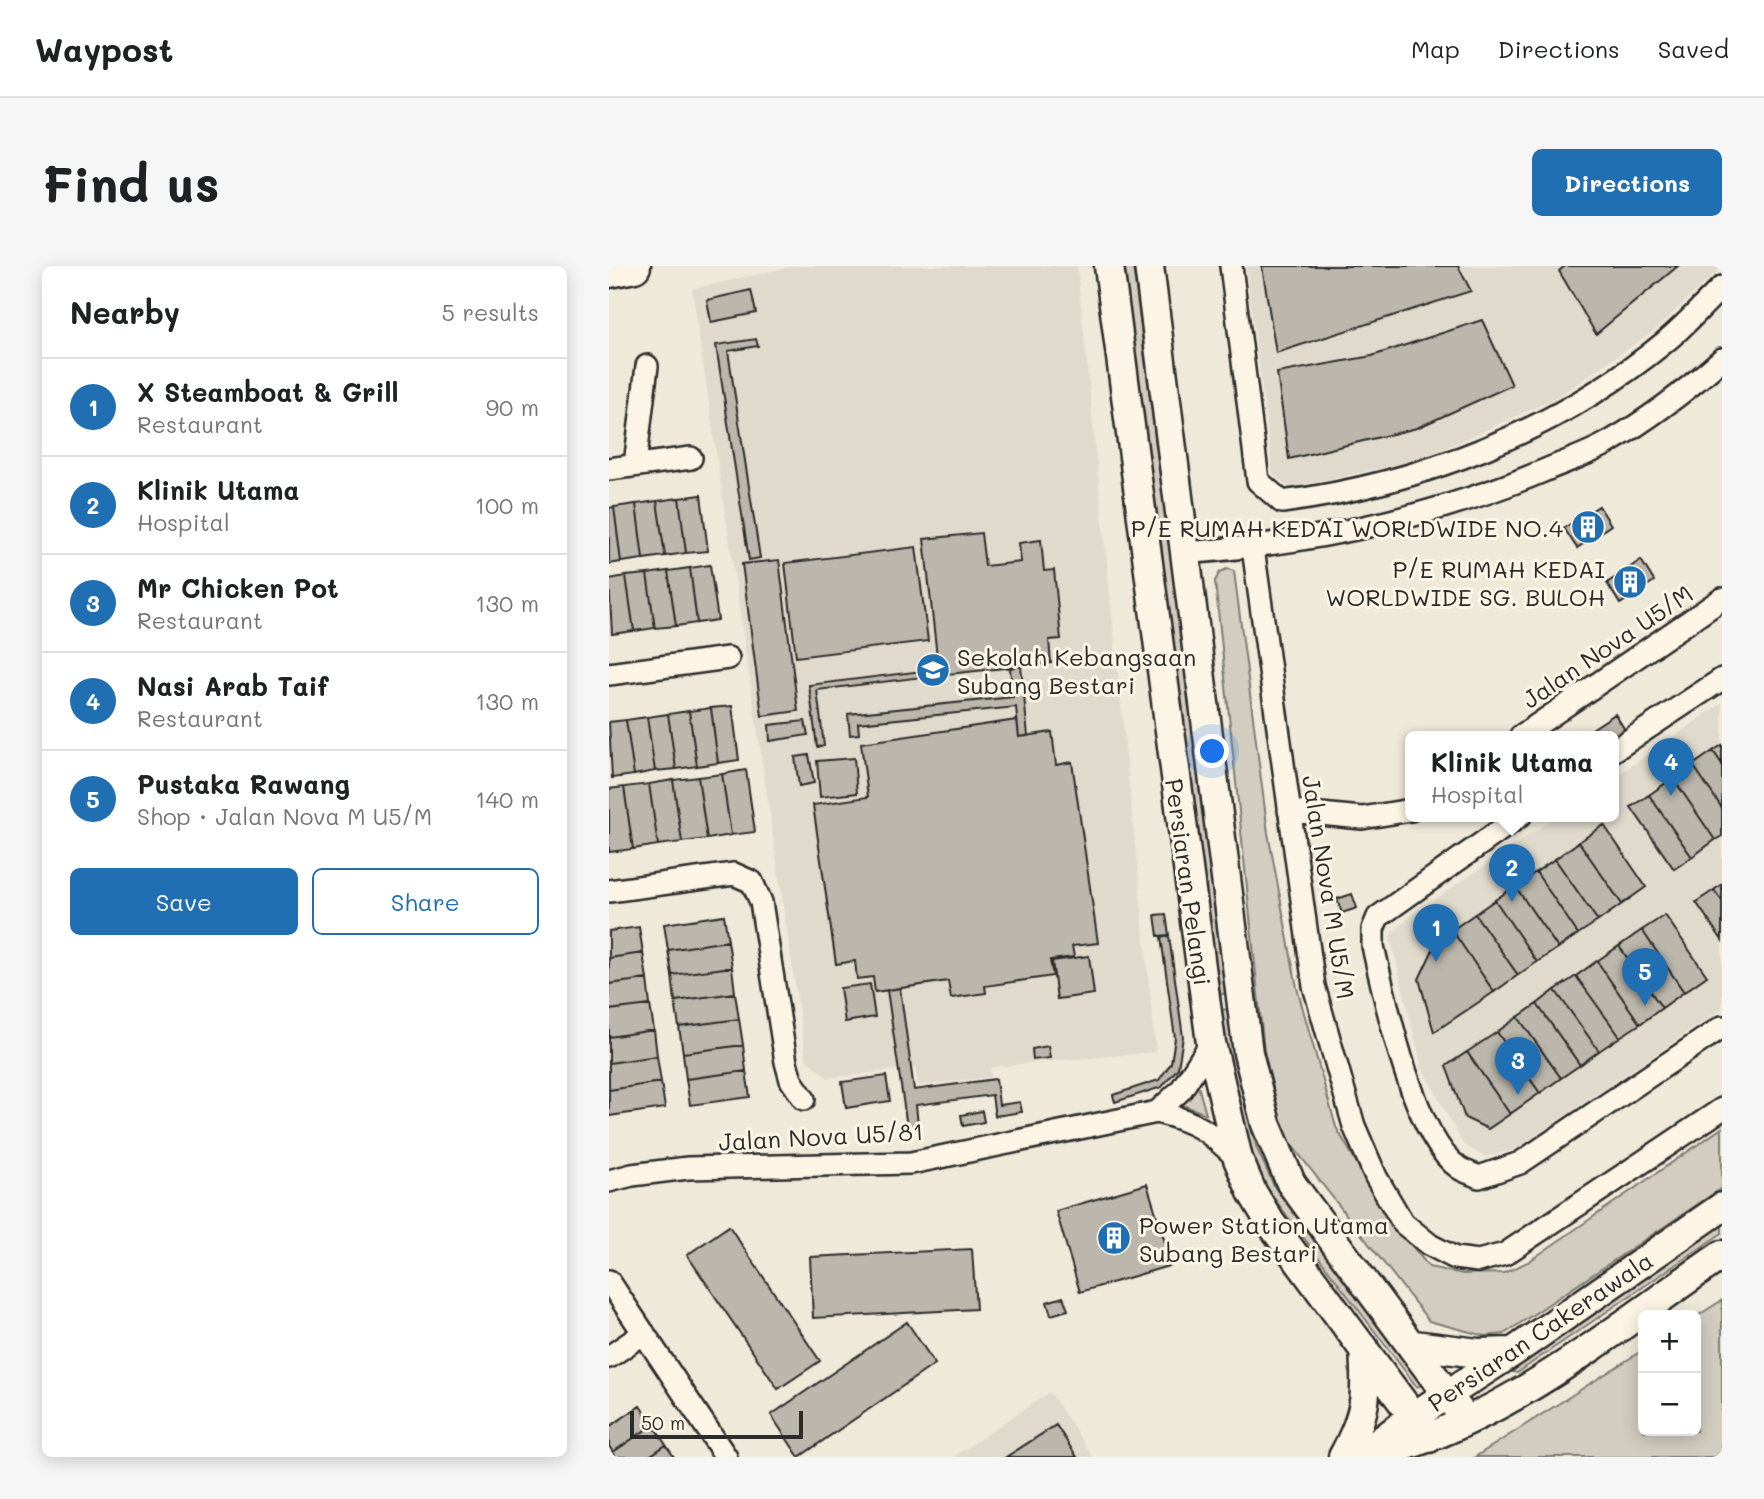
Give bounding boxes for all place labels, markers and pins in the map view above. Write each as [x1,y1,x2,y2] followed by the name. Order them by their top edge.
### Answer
[1569,508,1607,546] building icon: P/E RUMAH KEDAI WORLDWIDE NO.4
[1131,512,1563,543] place label: P/E RUMAH KEDAI WORLDWIDE NO.4
[1325,553,1605,612] place label: P/E RUMAH KEDAI WORLDWIDE SG. BULOH
[1611,563,1649,601] building icon: P/E RUMAH KEDAI WORLDWIDE SG. BULOH
[957,641,1196,700] place label: Sekolah Kebangsaan Subang Bestari
[914,651,952,689] school or university icon: Sekolah Kebangsaan Subang Bestari
[1648,738,1694,796] pin: 4
[1489,844,1535,902] pin: 2
[1413,904,1459,962] pin: 1
[1622,948,1668,1006] pin: 5
[1495,1037,1541,1095] pin: 3
[1139,1209,1389,1268] place label: Power Station Utama Subang Bestari
[1095,1219,1133,1257] building icon: Power Station Utama Subang Bestari

